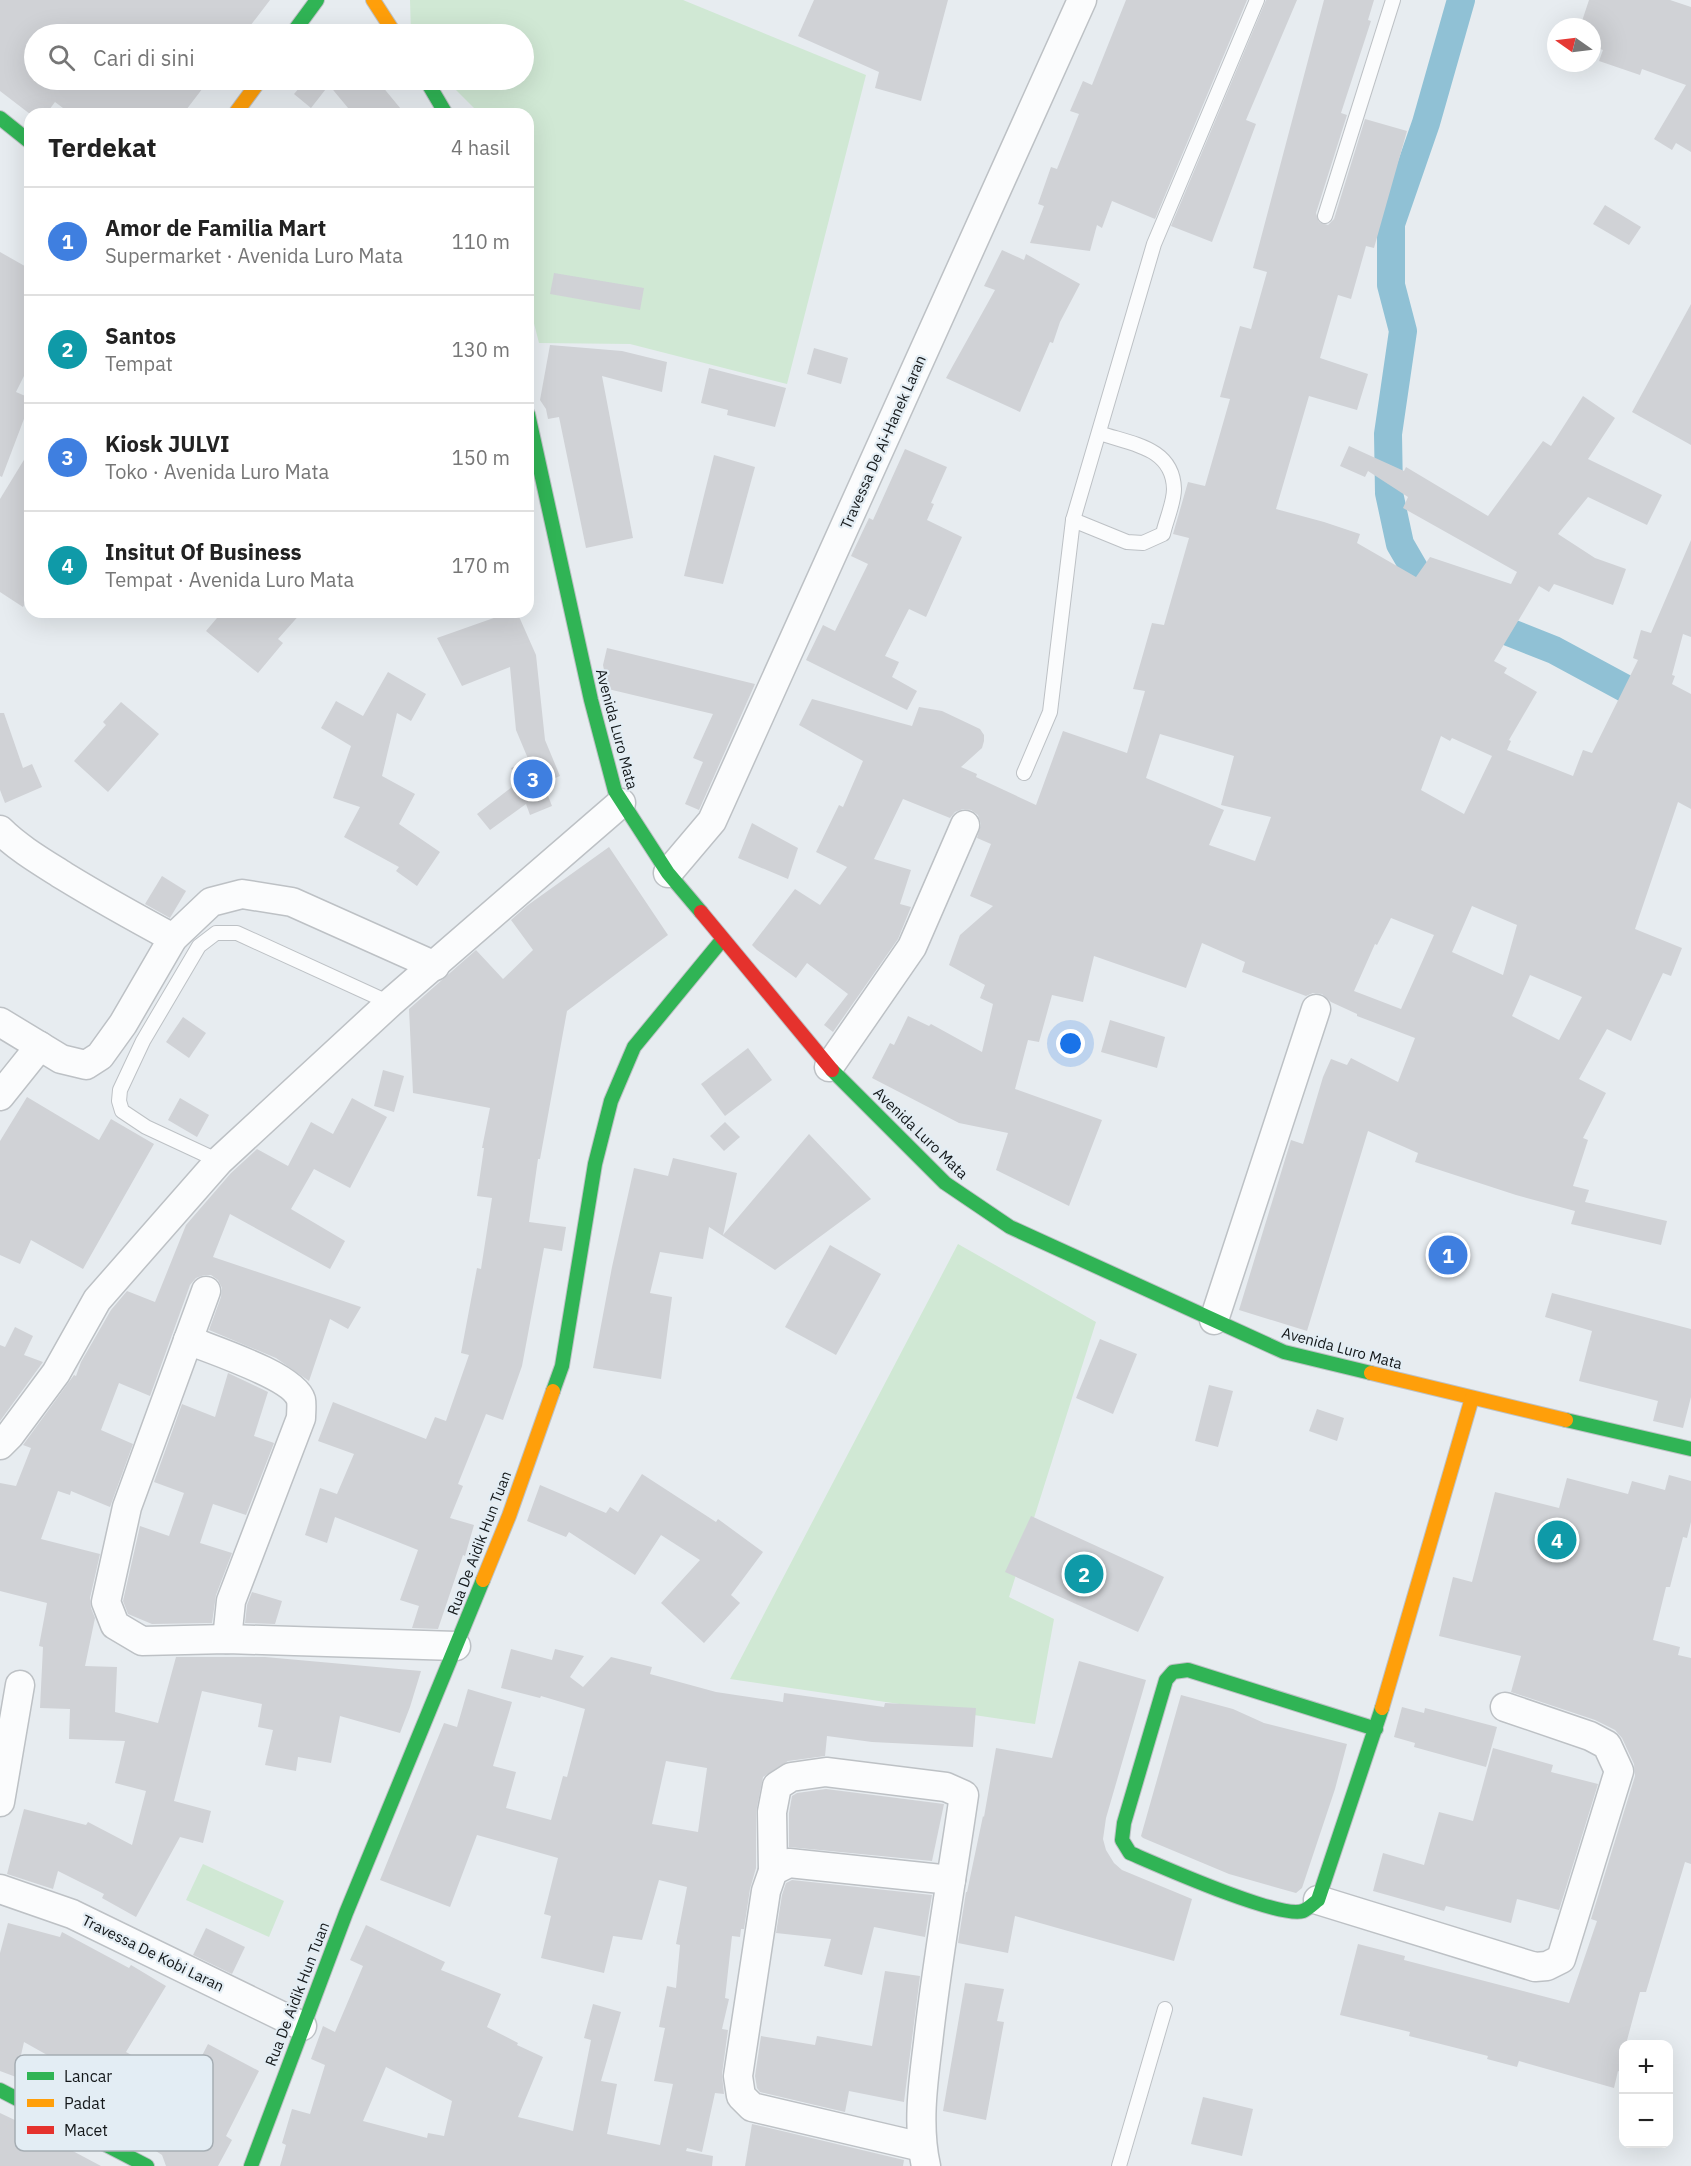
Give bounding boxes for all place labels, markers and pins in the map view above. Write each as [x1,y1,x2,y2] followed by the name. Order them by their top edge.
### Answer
[514,756,552,802] pin: 3
[1428,1232,1468,1278] pin: 1
[1538,1518,1576,1562] pin: 4
[1064,1552,1104,1596] pin: 2

